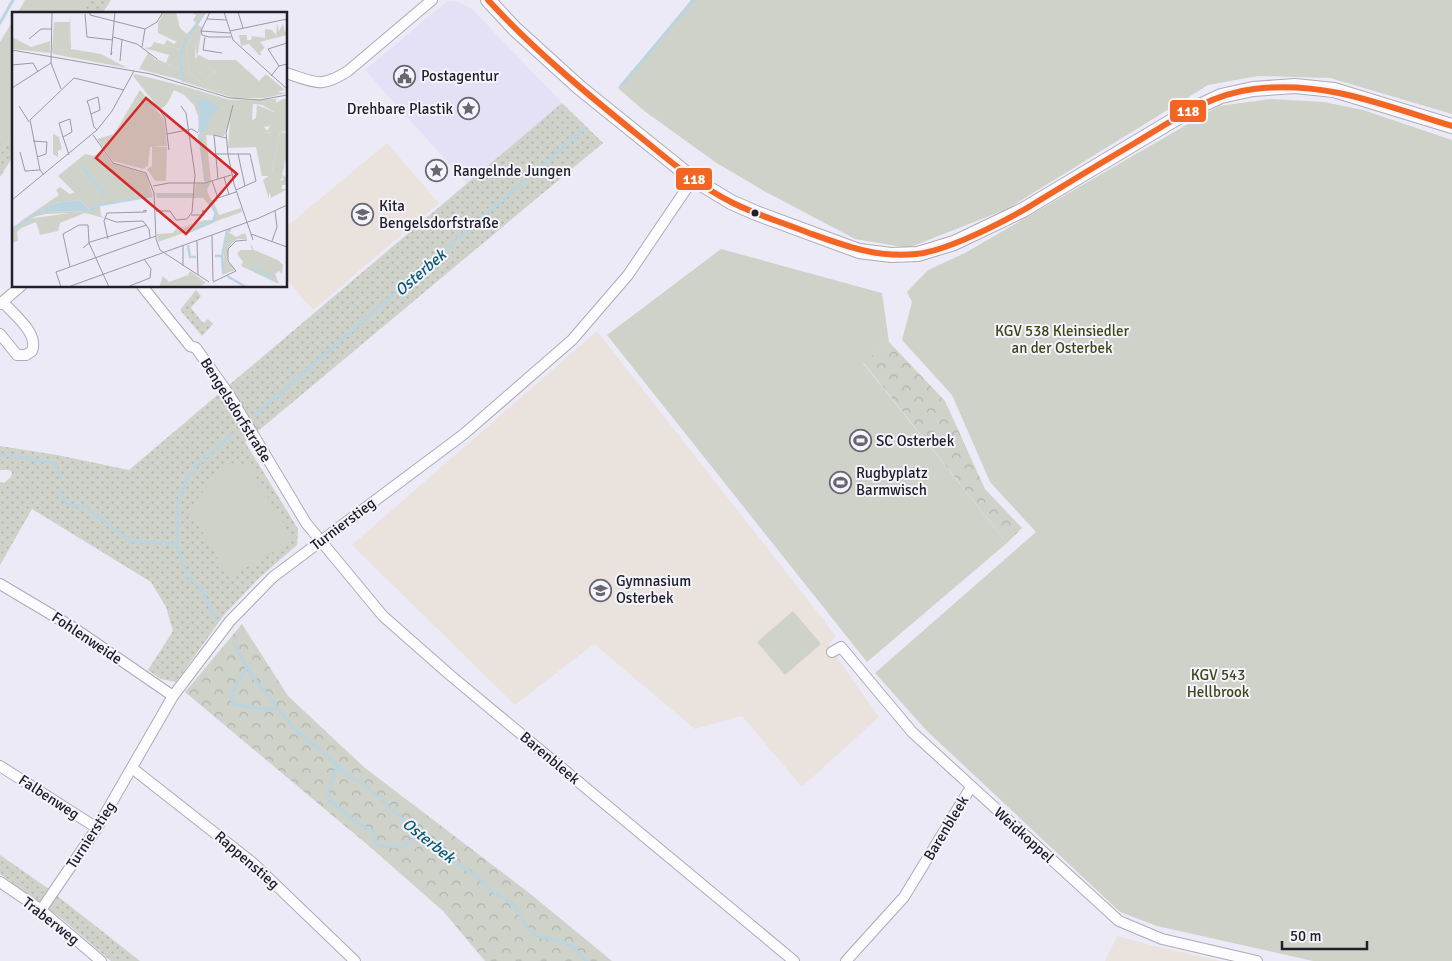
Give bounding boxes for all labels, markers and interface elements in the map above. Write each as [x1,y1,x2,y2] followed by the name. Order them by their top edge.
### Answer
[12,12,288,288] inset map
[393,64,417,88] public building icon: Postagentur
[421,67,499,85] place label: Postagentur
[457,97,481,121] place icon: Drehbare Plastik
[1169,99,1207,123] line badge: 118
[347,100,453,118] place label: Drehbare Plastik
[1177,103,1200,120] text: 118
[425,159,449,183] place icon: Rangelnde Jungen
[453,162,571,180] place label: Rangelnde Jungen
[675,167,713,191] line badge: 118
[683,171,706,188] text: 118
[379,197,499,232] place label: Kita Bengelsdorfstraße
[351,203,375,227] school or university icon: Kita Bengelsdorfstraße
[750,208,760,218] unlabelled marker
[391,244,452,300] water label: Osterbek
[995,322,1130,357] park label: KGV 538 Kleinsiedler an der Osterbek
[197,355,275,465] street label: Bengelsdorfstraße
[848,429,872,453] sports icon: SC Osterbek
[876,432,955,450] place label: SC Osterbek
[856,464,928,499] place label: Rugbyplatz Barmwisch
[828,470,852,494] sports icon: Rugbyplatz Barmwisch
[307,494,379,554] street label: Turnierstieg
[616,572,691,607] place label: Gymnasium Osterbek
[588,578,612,602] school or university icon: Gymnasium Osterbek
[48,608,126,668] street label: Fohlenweide
[1187,666,1250,701] park label: KGV 543 Hellbrook
[517,728,584,788] street label: Barenbleek
[15,771,83,823] street label: Falbenweg
[920,792,973,864] street label: Barenbleek
[63,798,119,872] street label: Turnierstieg
[990,803,1058,867] street label: Weidkoppel
[398,814,460,869] water label: Osterbek
[211,827,283,893] street label: Rappenstieg
[19,893,83,949] street label: Traberweg
[1282,918,1367,950] scale bar
[1290,927,1321,945] text: 50 m

